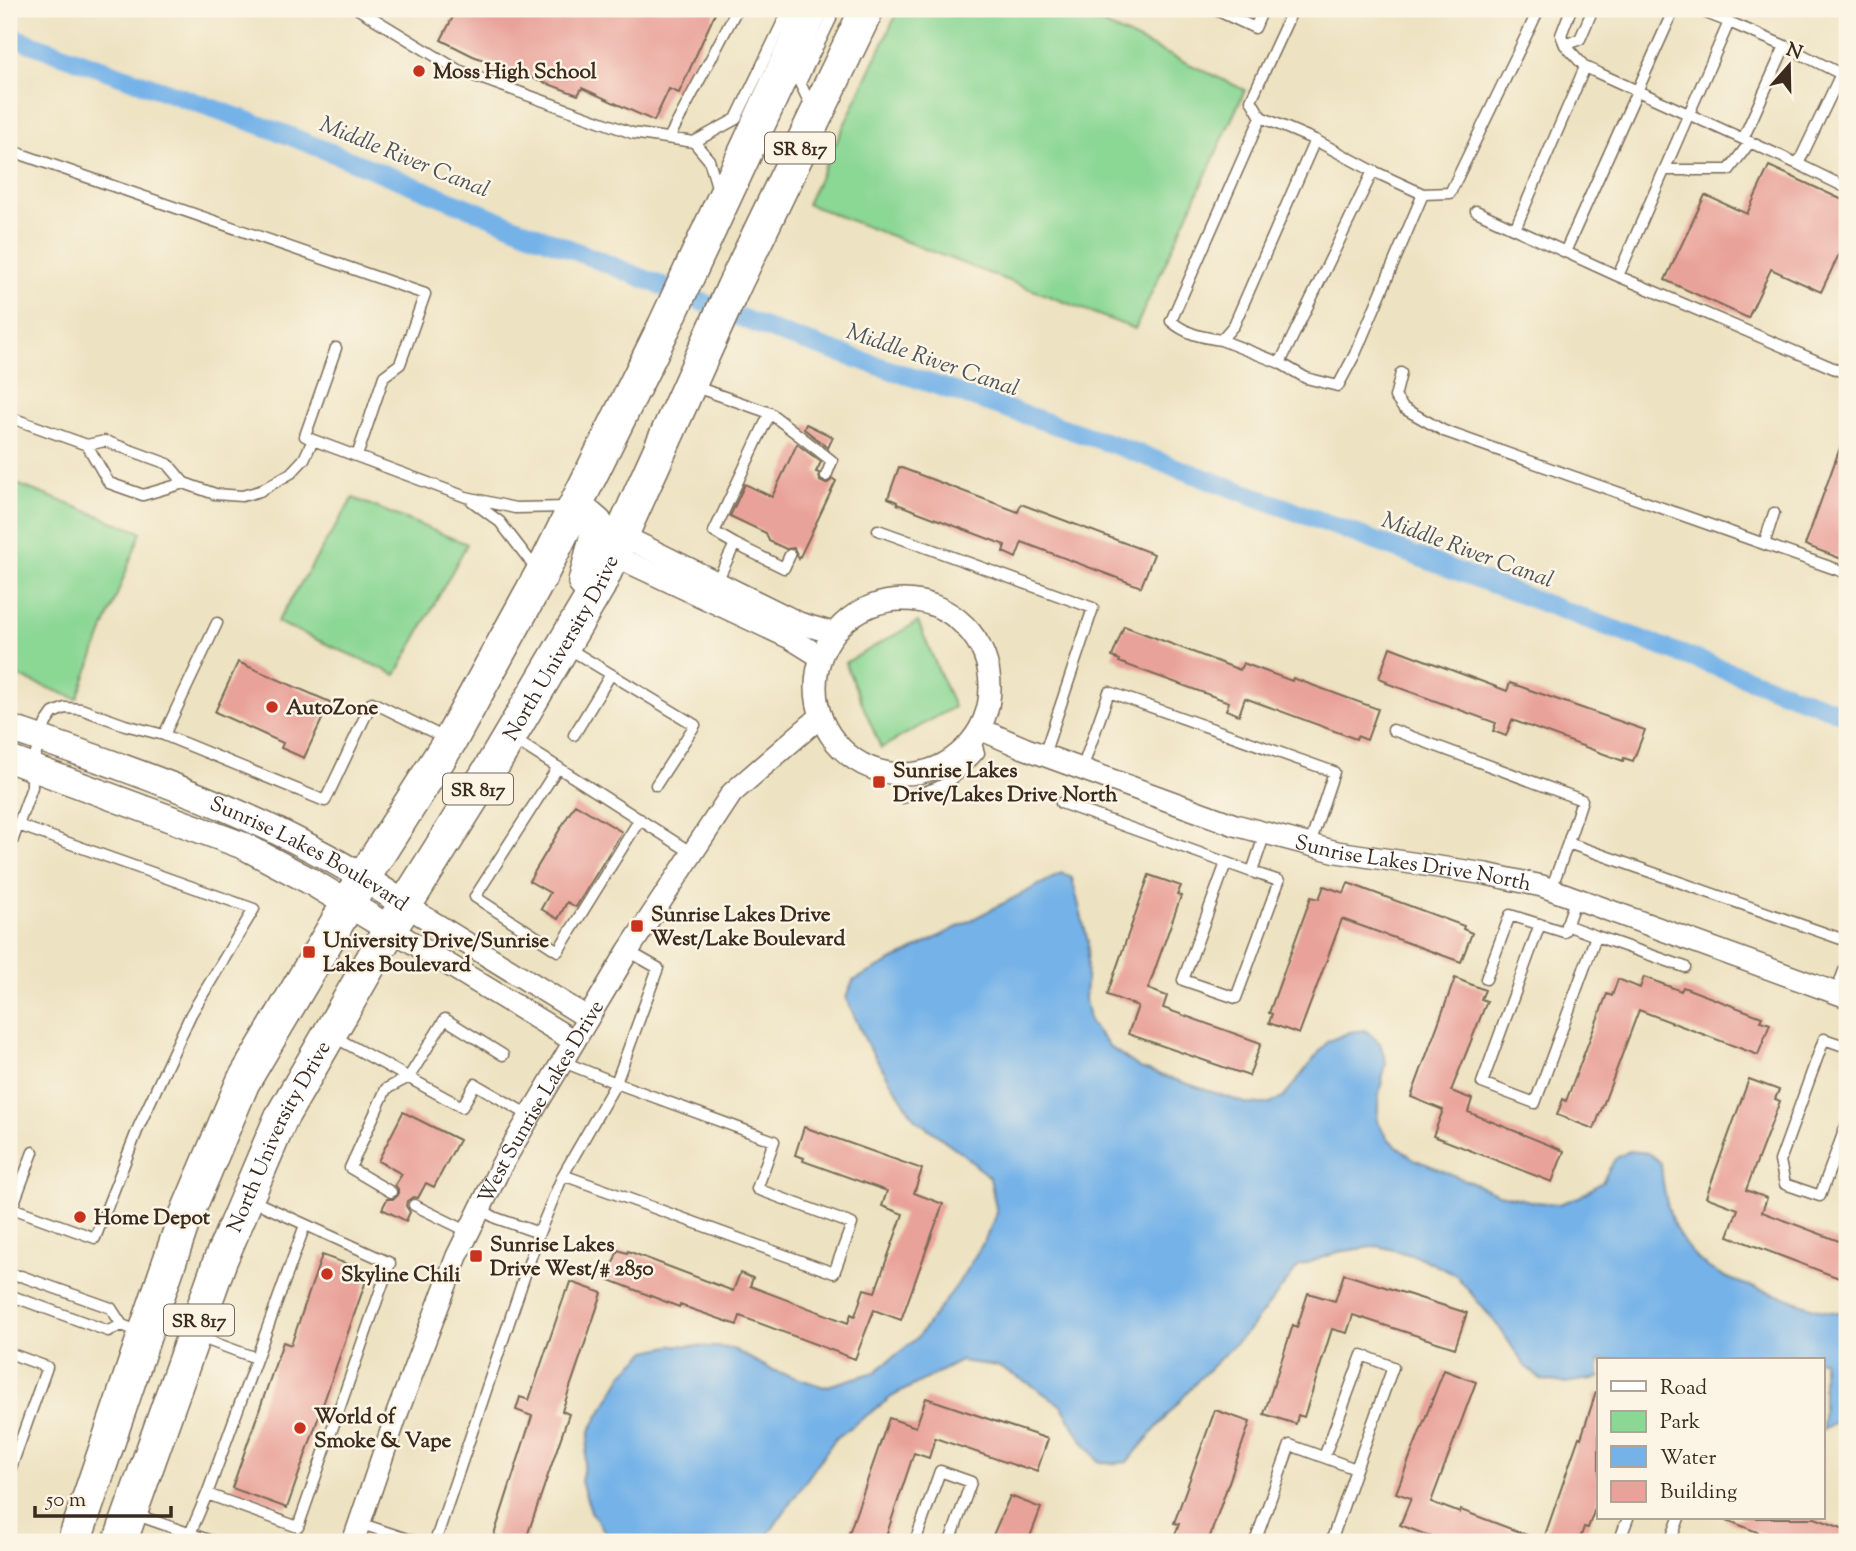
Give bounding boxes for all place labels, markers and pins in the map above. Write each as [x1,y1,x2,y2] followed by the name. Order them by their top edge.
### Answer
[433,58,597,88] place label: Moss High School
[411,63,427,79] marker: Moss High School
[286,694,379,724] place label: AutoZone
[264,699,280,715] marker: AutoZone
[893,757,1118,811] place label: Sunrise Lakes Drive/Lakes Drive North
[871,774,887,790] marker: Sunrise Lakes Drive/Lakes Drive North
[651,901,845,955] place label: Sunrise Lakes Drive West/Lake Boulevard
[629,918,645,934] marker: Sunrise Lakes Drive West/Lake Boulevard
[323,927,549,981] place label: University Drive/Sunrise Lakes Boulevard
[301,944,317,960] marker: University Drive/Sunrise Lakes Boulevard
[94,1204,211,1234] place label: Home Depot
[72,1209,88,1225] marker: Home Depot
[490,1231,653,1285] place label: Sunrise Lakes Drive West/# 2850
[468,1248,484,1264] marker: Sunrise Lakes Drive West/# 2850
[341,1261,460,1291] place label: Skyline Chili
[319,1266,335,1282] marker: Skyline Chili
[314,1403,452,1457] place label: World of Smoke & Vape
[292,1420,308,1436] marker: World of Smoke & Vape

